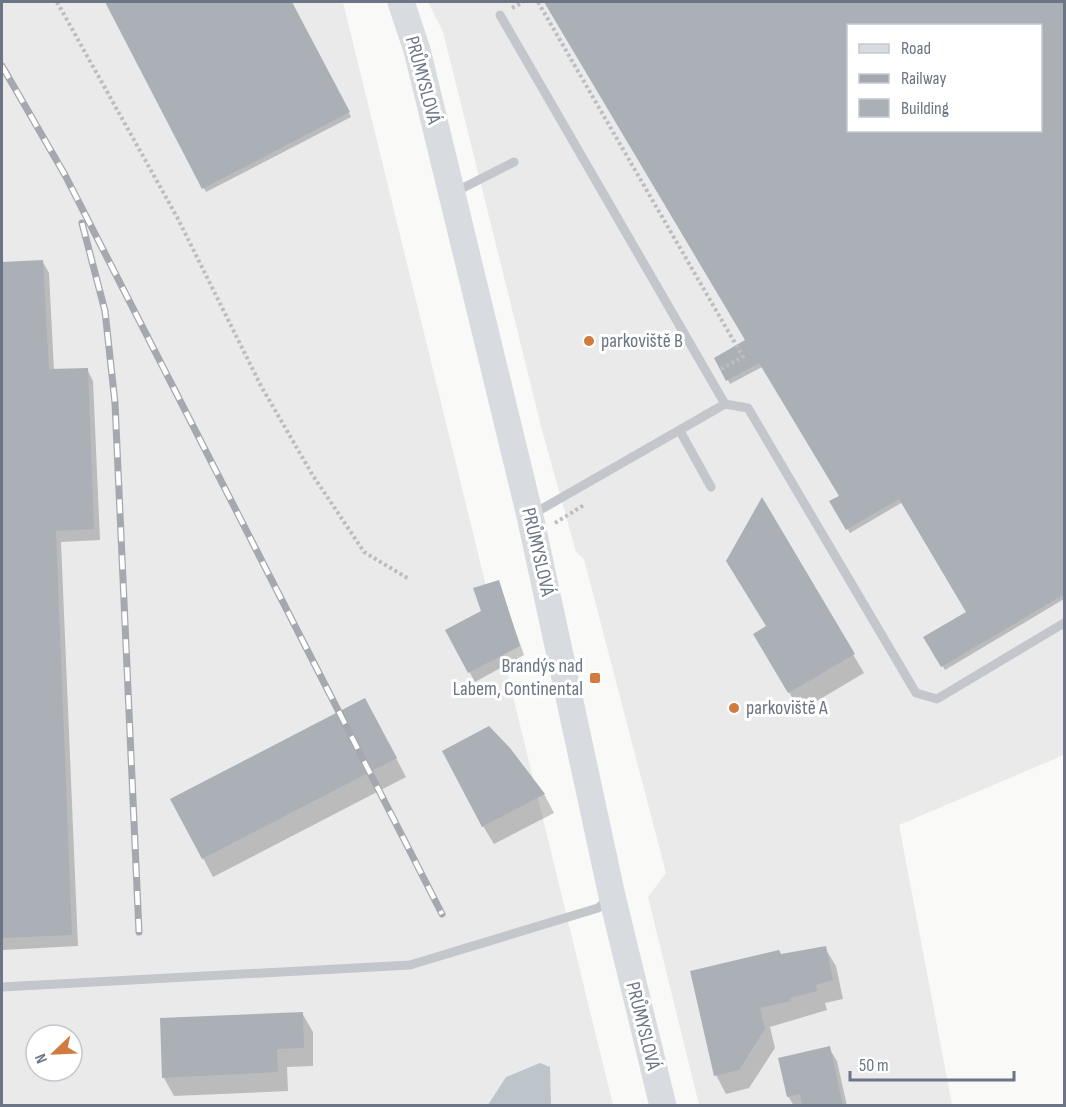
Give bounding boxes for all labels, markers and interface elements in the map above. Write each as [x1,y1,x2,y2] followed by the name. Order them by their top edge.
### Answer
[847,24,1042,132] legend
[400,33,446,127] street label: PRŮMYSLOVÁ
[901,38,931,59] text: Road
[901,68,946,89] text: Railway
[901,98,949,119] text: Building
[601,329,683,353] place label: parkoviště B
[582,334,596,348] marker: parkoviště B
[516,506,560,599] street label: PRŮMYSLOVÁ
[453,654,583,701] place label: Brandýs nad Labem, Continental
[588,671,602,685] marker: Brandýs nad Labem, Continental
[746,696,828,720] place label: parkoviště A
[727,701,741,715] marker: parkoviště A
[620,979,666,1073] street label: PRŮMYSLOVÁ
[24,1023,84,1083] north arrow
[850,1044,1014,1082] scale bar
[31,1051,52,1066] text: N
[859,1055,889,1076] text: 50 m

